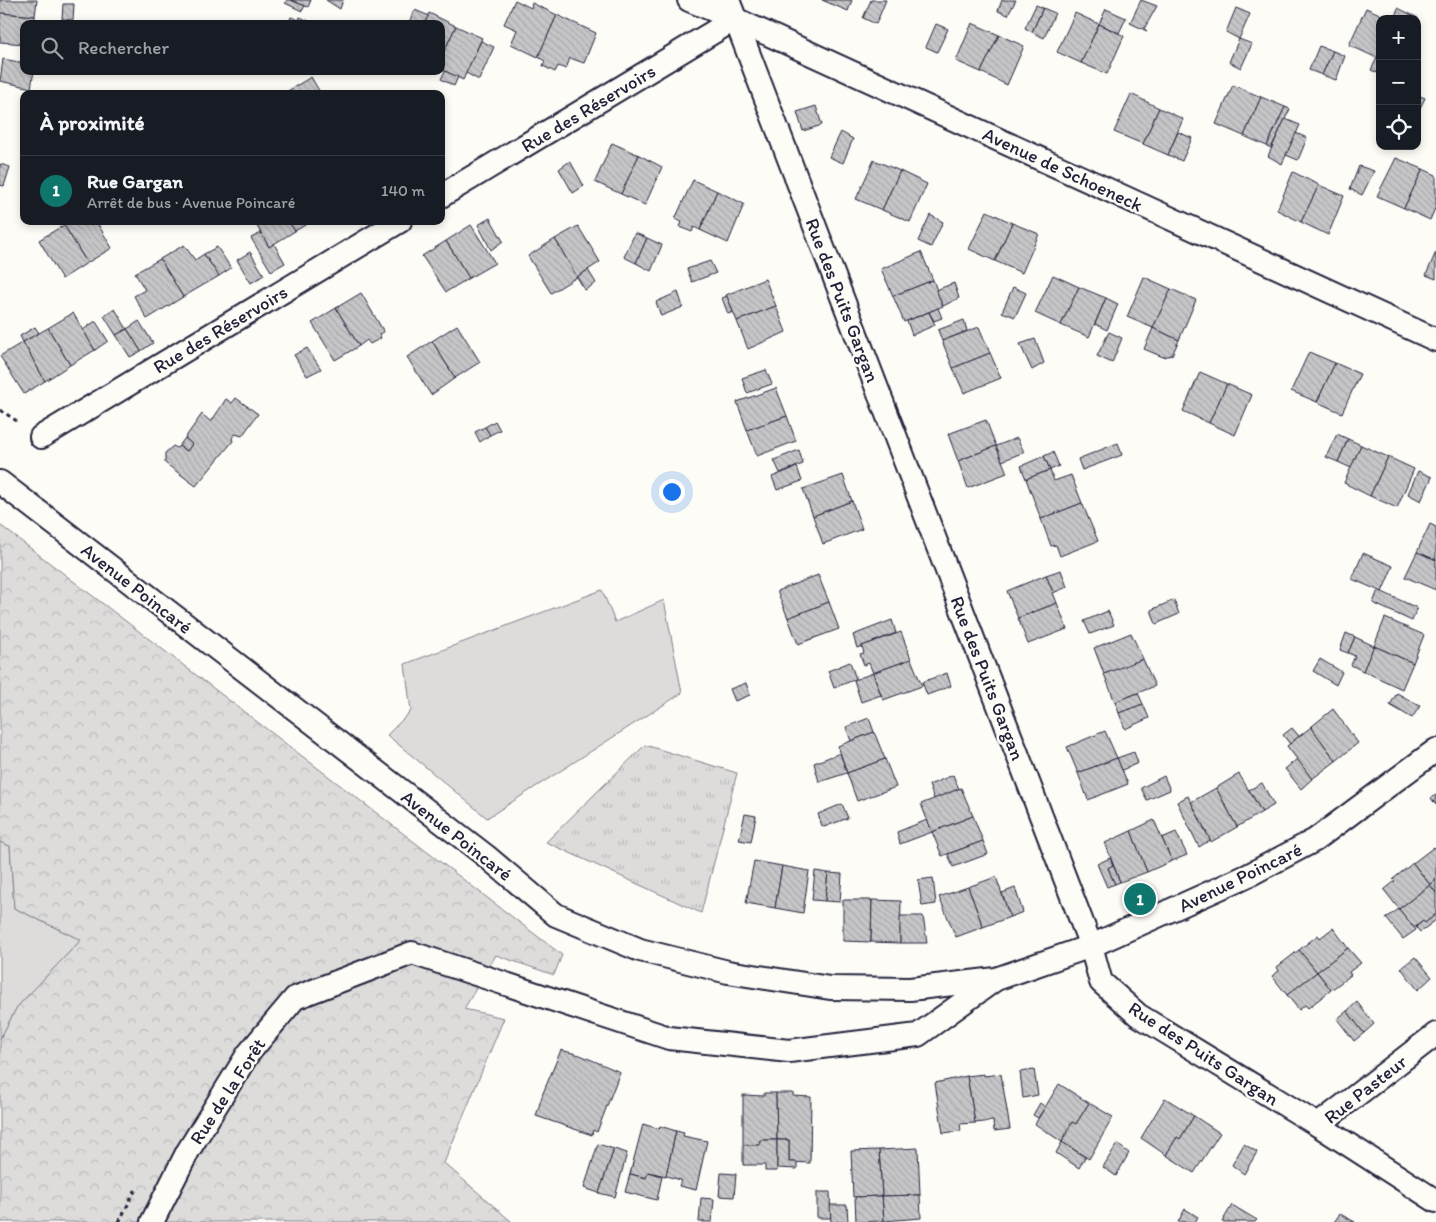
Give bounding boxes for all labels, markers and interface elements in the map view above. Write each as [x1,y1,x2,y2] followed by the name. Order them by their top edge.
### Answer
[1376,15,1421,150] map controls
[1376,15,1421,60] button: +
[20,20,445,75] search box
[38,34,66,62] icon: search
[78,36,169,59] text: Rechercher
[517,59,660,158] street label: Rue des Réservoirs
[1376,60,1421,105] button: −
[1376,105,1421,150] button: locate
[40,110,145,135] text: À proximité
[979,122,1147,217] street label: Avenue de Schoeneck
[87,170,183,193] text: Rue Gargan
[52,181,60,200] text: 1
[381,181,425,200] text: 140 m
[87,193,295,212] text: Arrêt de bus · Avenue Poincaré
[801,215,885,386] street label: Rue des Puits Gargan
[149,280,292,379] street label: Rue des Réservoirs
[659,479,685,505] your location
[77,538,197,639] street label: Avenue Poincaré
[946,593,1030,764] street label: Rue des Puits Gargan
[397,785,517,886] street label: Avenue Poincaré
[1175,838,1306,917] street label: Avenue Poincaré
[1124,880,1156,918] pin: 1
[1124,996,1283,1111] street label: Rue des Puits Gargan
[185,1034,270,1149] street label: Rue de la Forêt
[1319,1050,1412,1129] street label: Rue Pasteur

